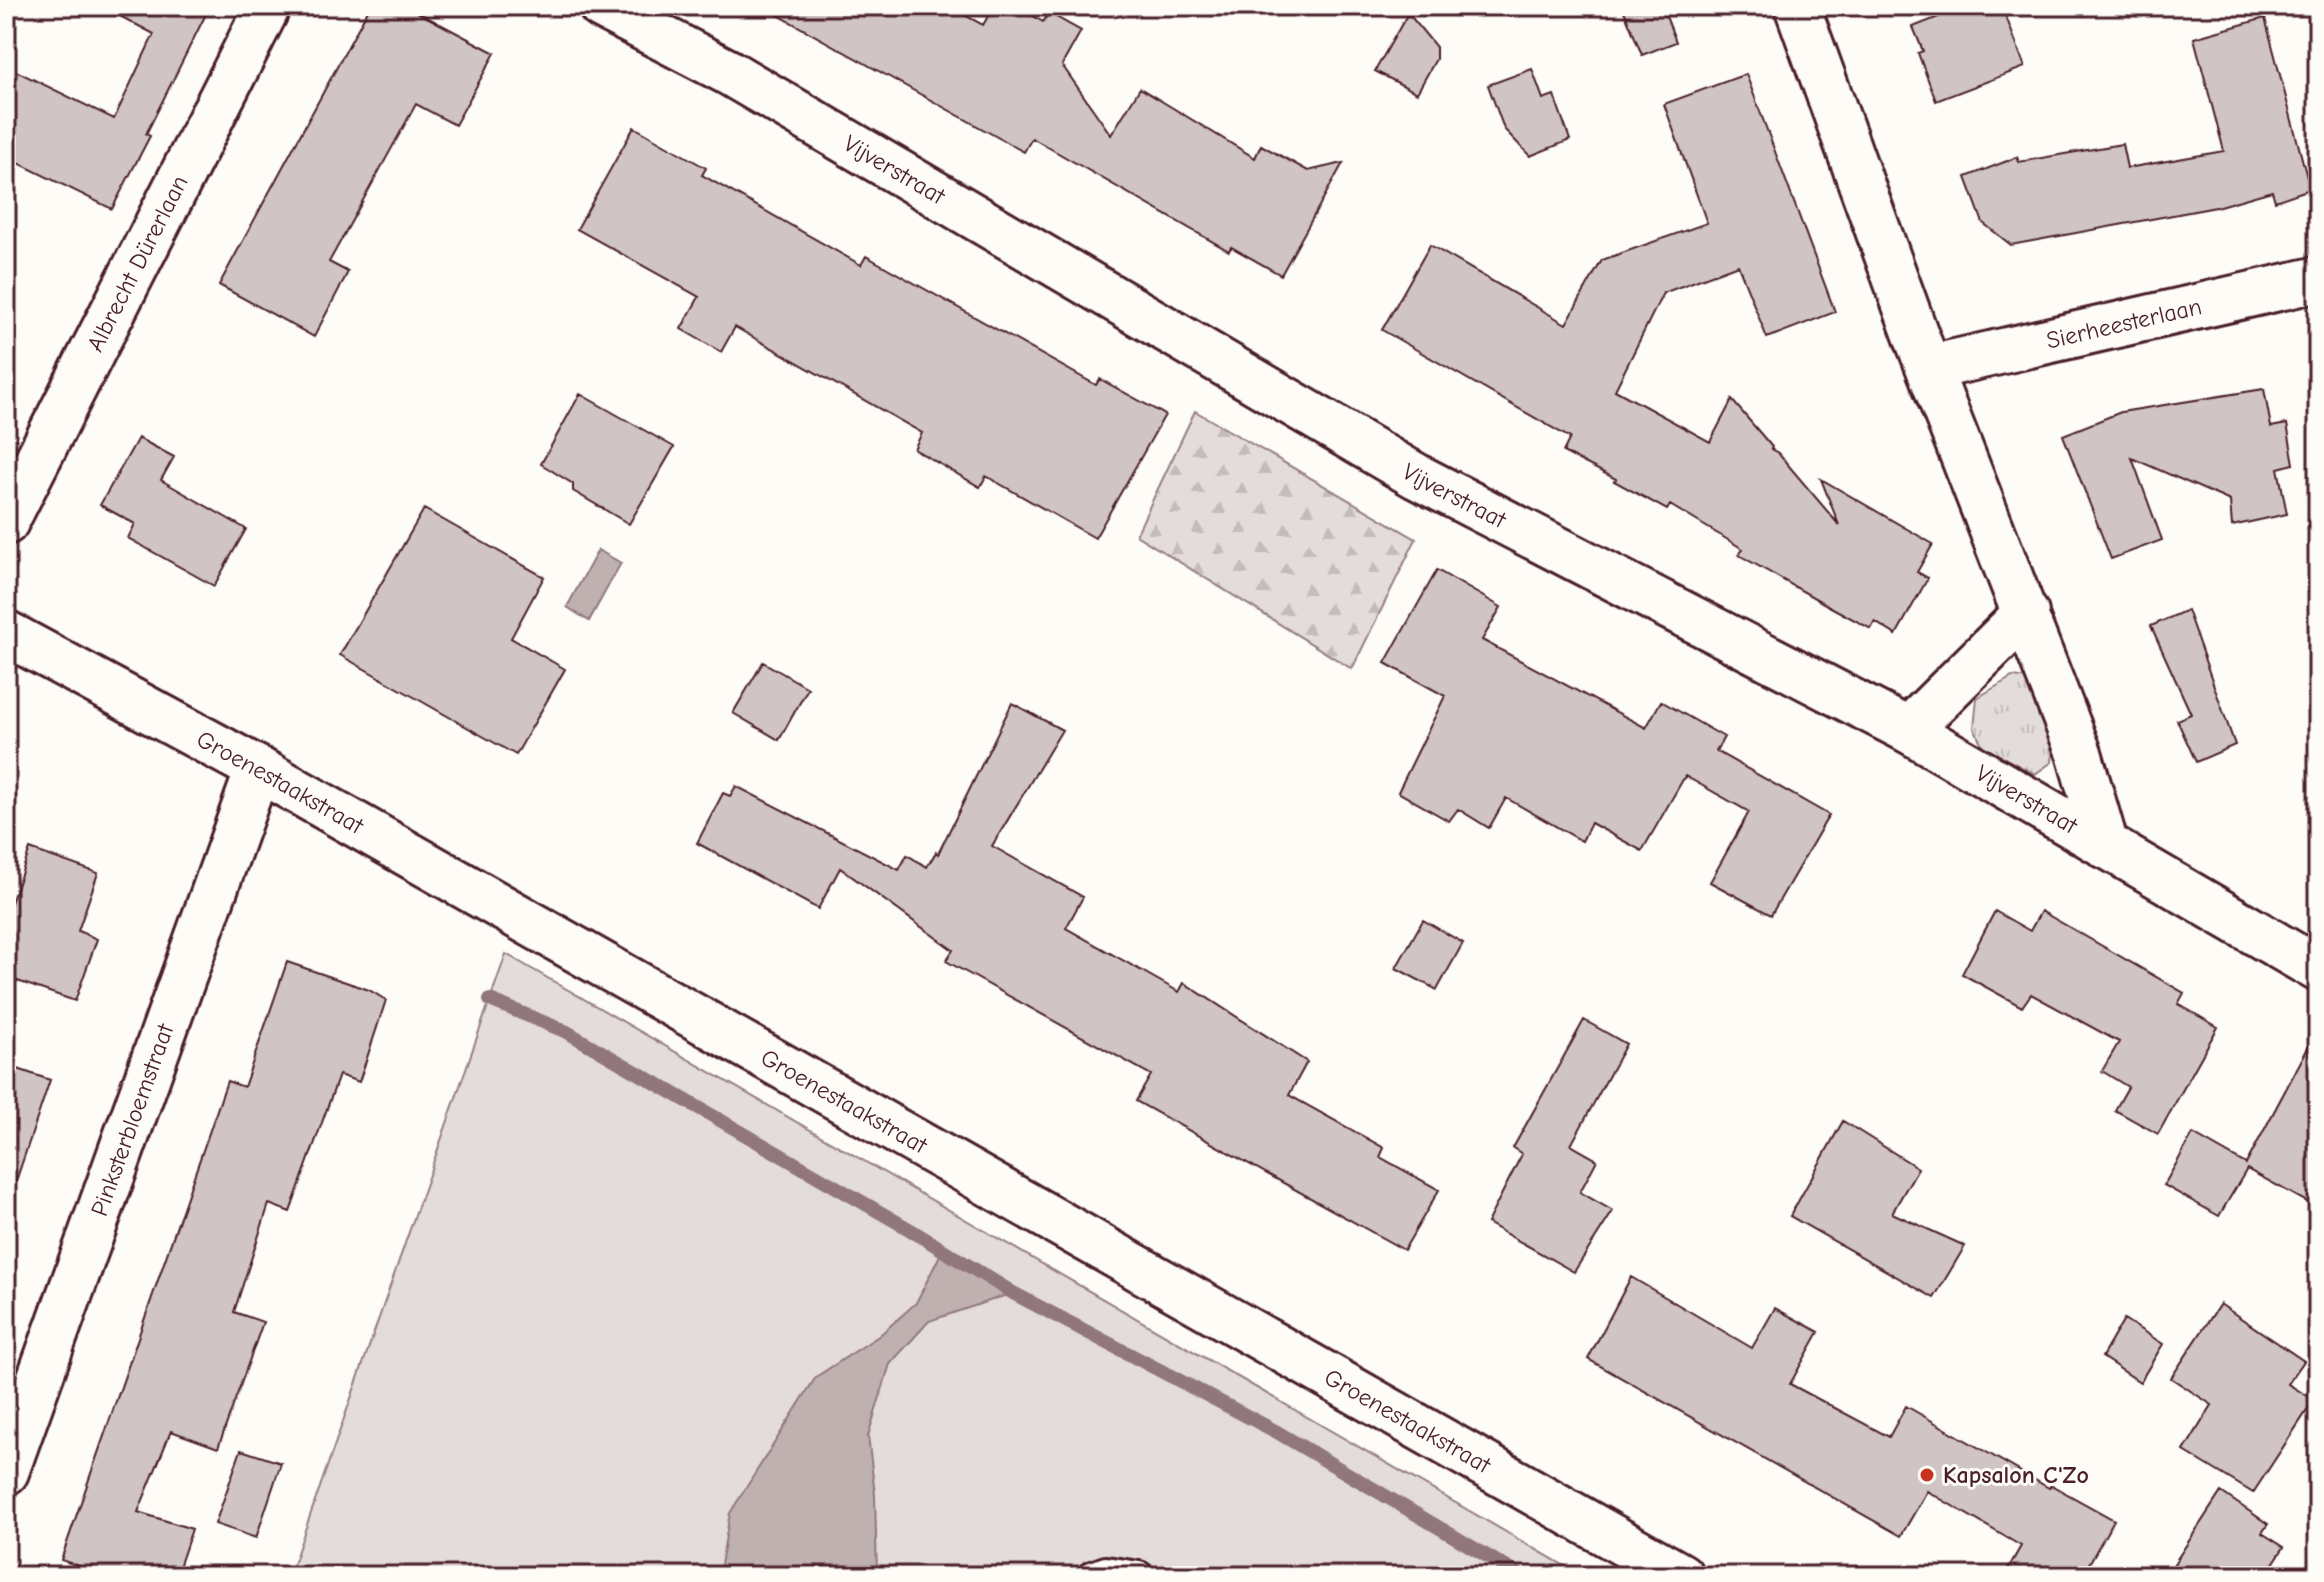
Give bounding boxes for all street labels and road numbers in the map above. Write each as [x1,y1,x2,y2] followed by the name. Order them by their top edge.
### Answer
[839,129,951,211] street label: Vijverstraat
[81,171,194,356] street label: Albrecht Dürerlaan
[2044,292,2204,355] street label: Sierheesterlaan
[1397,457,1512,535] street label: Vijverstraat
[192,725,369,840] street label: Groenestaakstraat
[1971,759,2083,840] street label: Vijverstraat
[85,1019,180,1220] street label: Pinksterbloemstraat
[756,1043,933,1160] street label: Groenestaakstraat
[1320,1363,1497,1480] street label: Groenestaakstraat

